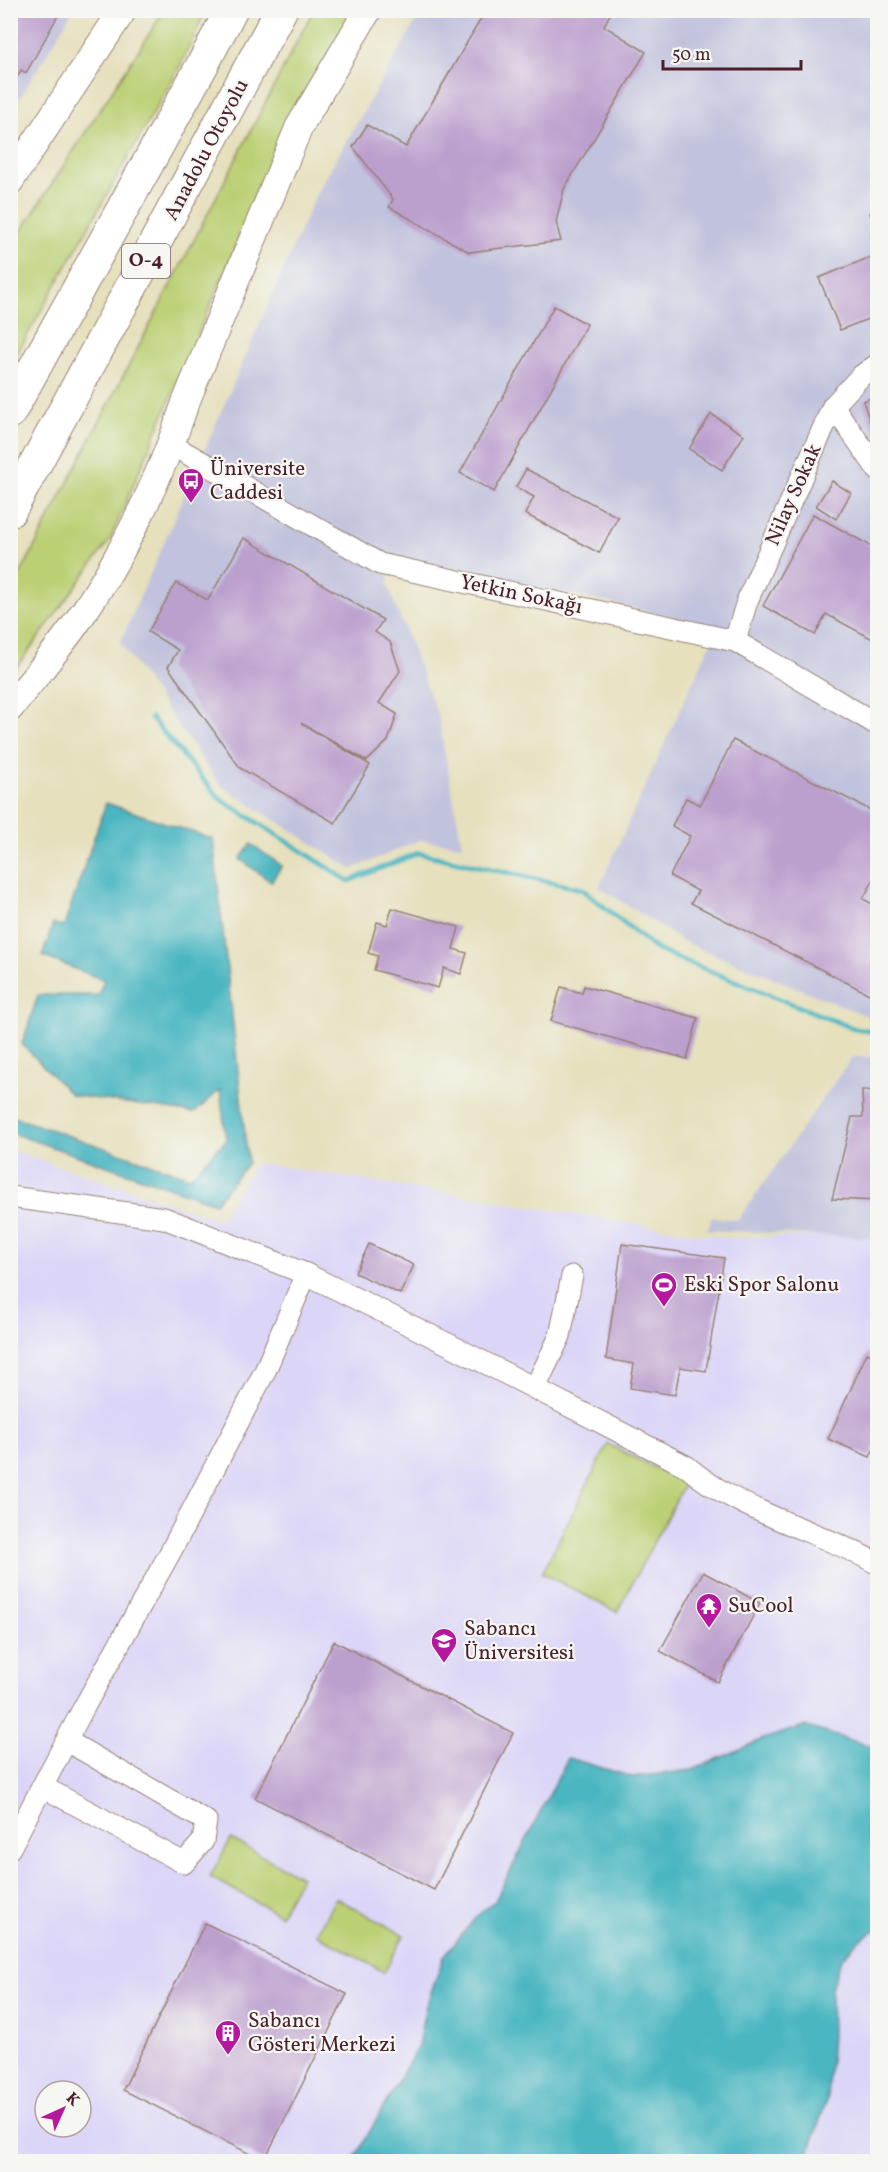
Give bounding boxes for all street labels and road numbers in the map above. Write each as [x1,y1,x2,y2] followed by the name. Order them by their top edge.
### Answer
[157,74,257,226] street label: Anadolu Otoyolu
[122,244,170,278] road number: O-4
[759,439,830,551] street label: Nilay Sokak
[457,568,585,622] street label: Yetkin Sokağı

